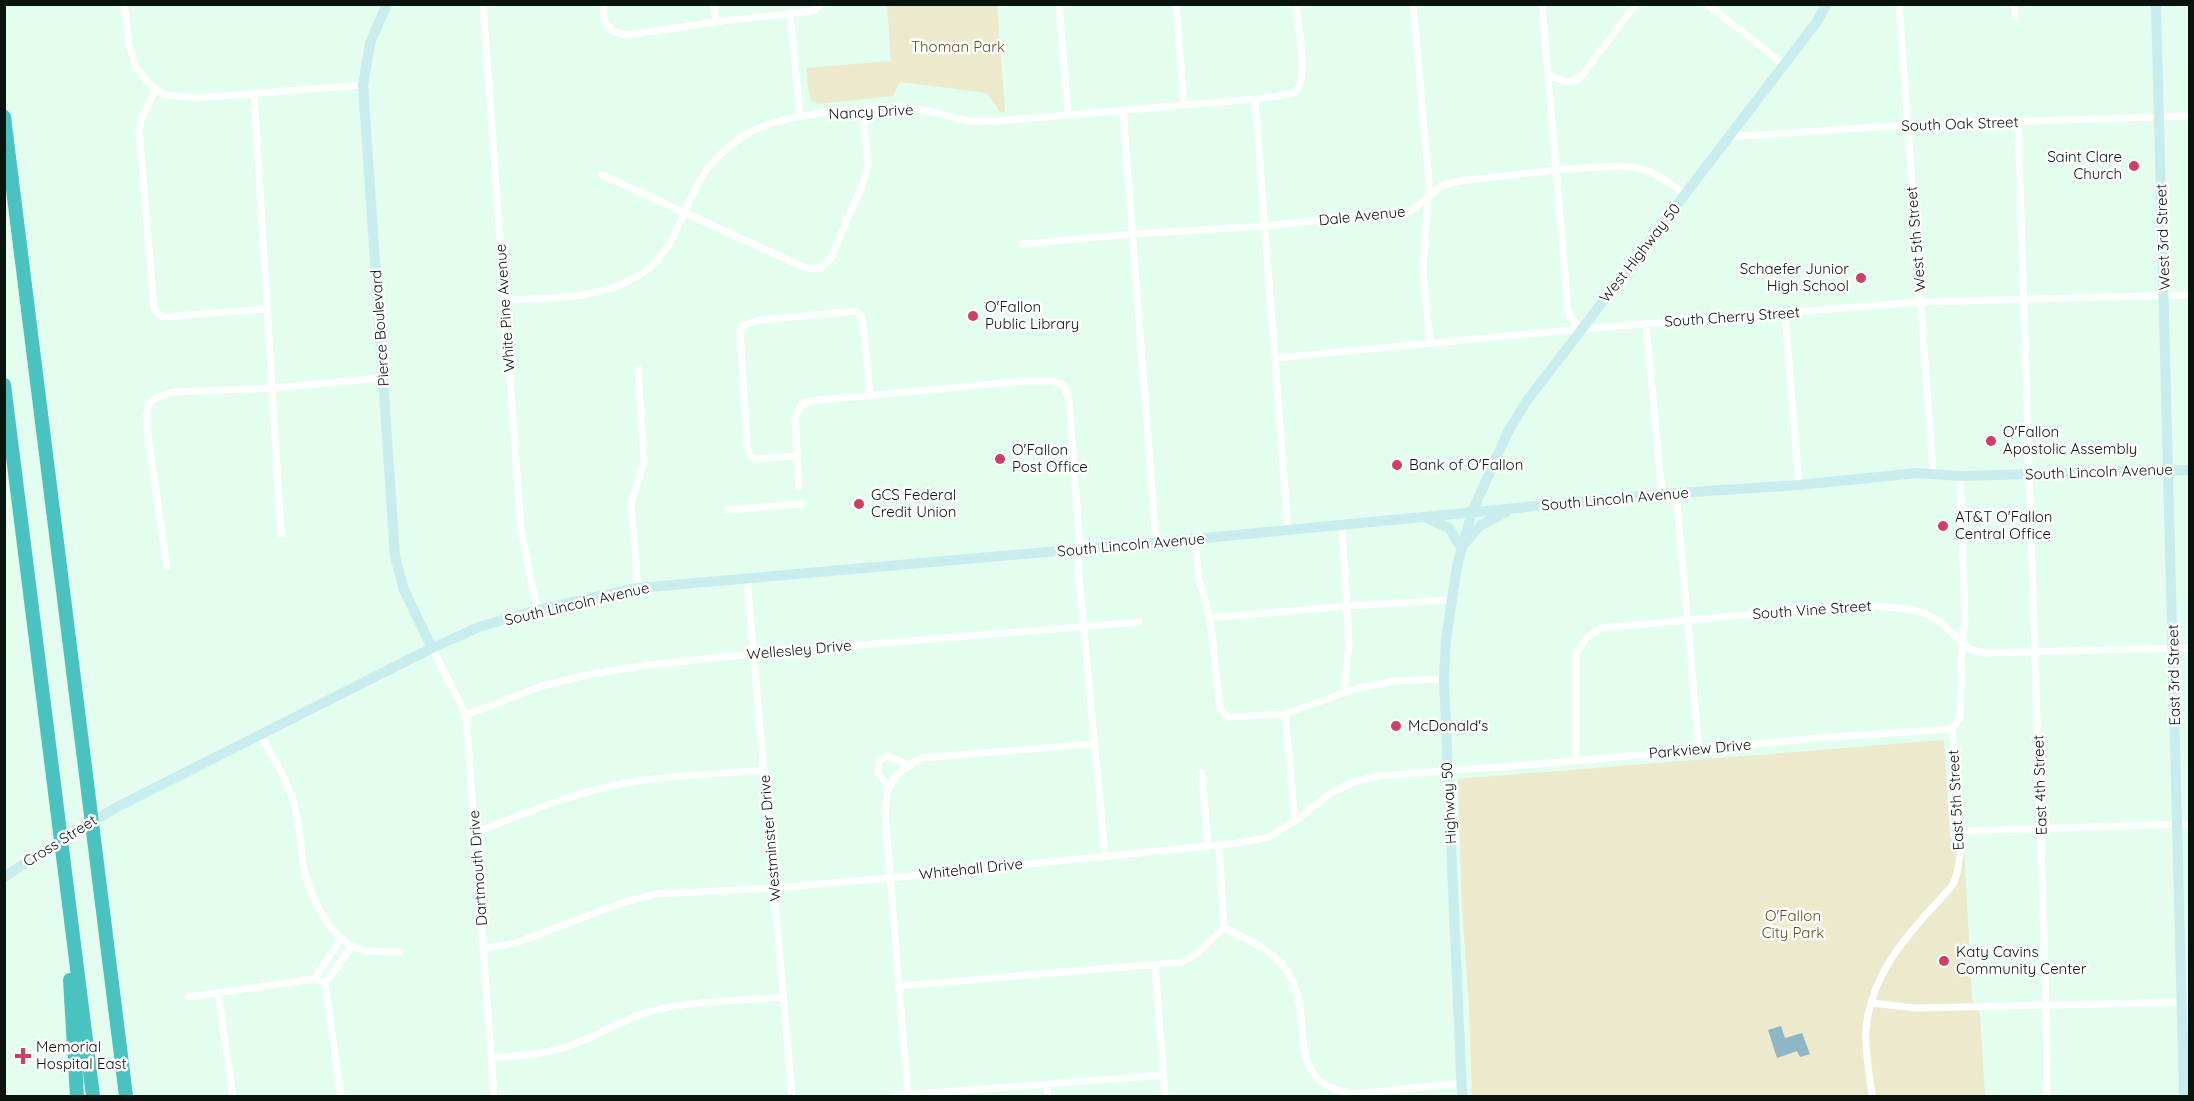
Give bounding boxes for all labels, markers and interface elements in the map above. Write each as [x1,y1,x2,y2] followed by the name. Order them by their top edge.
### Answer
[911,37,1005,56] park label: Thoman Park
[828,100,914,123] street label: Nancy Drive
[1901,112,2019,135] street label: South Oak Street
[2047,147,2122,183] place label: Saint Clare Church
[2127,159,2141,173] marker: Saint Clare Church
[2151,183,2174,291] street label: West 3rd Street
[1901,186,1930,293] street label: West 5th Street
[1595,199,1684,306] street label: West Highway 50
[1318,202,1406,230] street label: Dale Avenue
[491,243,518,373] street label: White Pine Avenue
[1740,259,1849,295] place label: Schaefer Junior High School
[366,269,393,387] street label: Pierce Boulevard
[1854,271,1868,285] marker: Schaefer Junior High School
[985,297,1079,333] place label: O'Fallon Public Library
[1664,302,1800,331] street label: South Cherry Street
[966,309,980,323] marker: O'Fallon Public Library
[2003,422,2137,458] place label: O'Fallon Apostolic Assembly
[1984,434,1998,448] marker: O'Fallon Apostolic Assembly
[1012,440,1088,476] place label: O'Fallon Post Office
[993,452,1007,466] marker: O'Fallon Post Office
[1409,455,1523,474] place label: Bank of O'Fallon
[1390,458,1404,472] marker: Bank of O'Fallon
[2025,459,2173,484] street label: South Lincoln Avenue
[1540,483,1689,514] street label: South Lincoln Avenue
[871,485,957,521] place label: GCS Federal Credit Union
[852,497,866,511] marker: GCS Federal Credit Union
[1955,507,2053,543] place label: AT&T O'Fallon Central Office
[1936,519,1950,533] marker: AT&T O'Fallon Central Office
[1056,529,1205,560] street label: South Lincoln Avenue
[503,578,651,629] street label: South Lincoln Avenue
[1752,596,1872,623] street label: South Vine Street
[2163,624,2184,726] street label: East 3rd Street
[746,635,852,664] street label: Wellesley Drive
[1408,716,1488,735] place label: McDonald's
[1389,719,1403,733] marker: McDonald's
[2028,734,2051,836] street label: East 4th Street
[1648,735,1752,762] street label: Parkview Drive
[1943,749,1968,851] street label: East 5th Street
[1437,761,1460,844] street label: Highway 50
[755,774,784,902] street label: Westminster Drive
[19,810,100,871] street label: Cross Street
[464,810,491,926] street label: Dartmouth Drive
[918,854,1024,883] street label: Whitehall Drive
[1762,906,1824,942] park label: O'Fallon City Park
[1956,942,2087,978] place label: Katy Cavins Community Center
[1937,954,1951,968] marker: Katy Cavins Community Center
[36,1037,127,1073] place label: Memorial Hospital East
[14,1047,32,1065] marker: Memorial Hospital East

